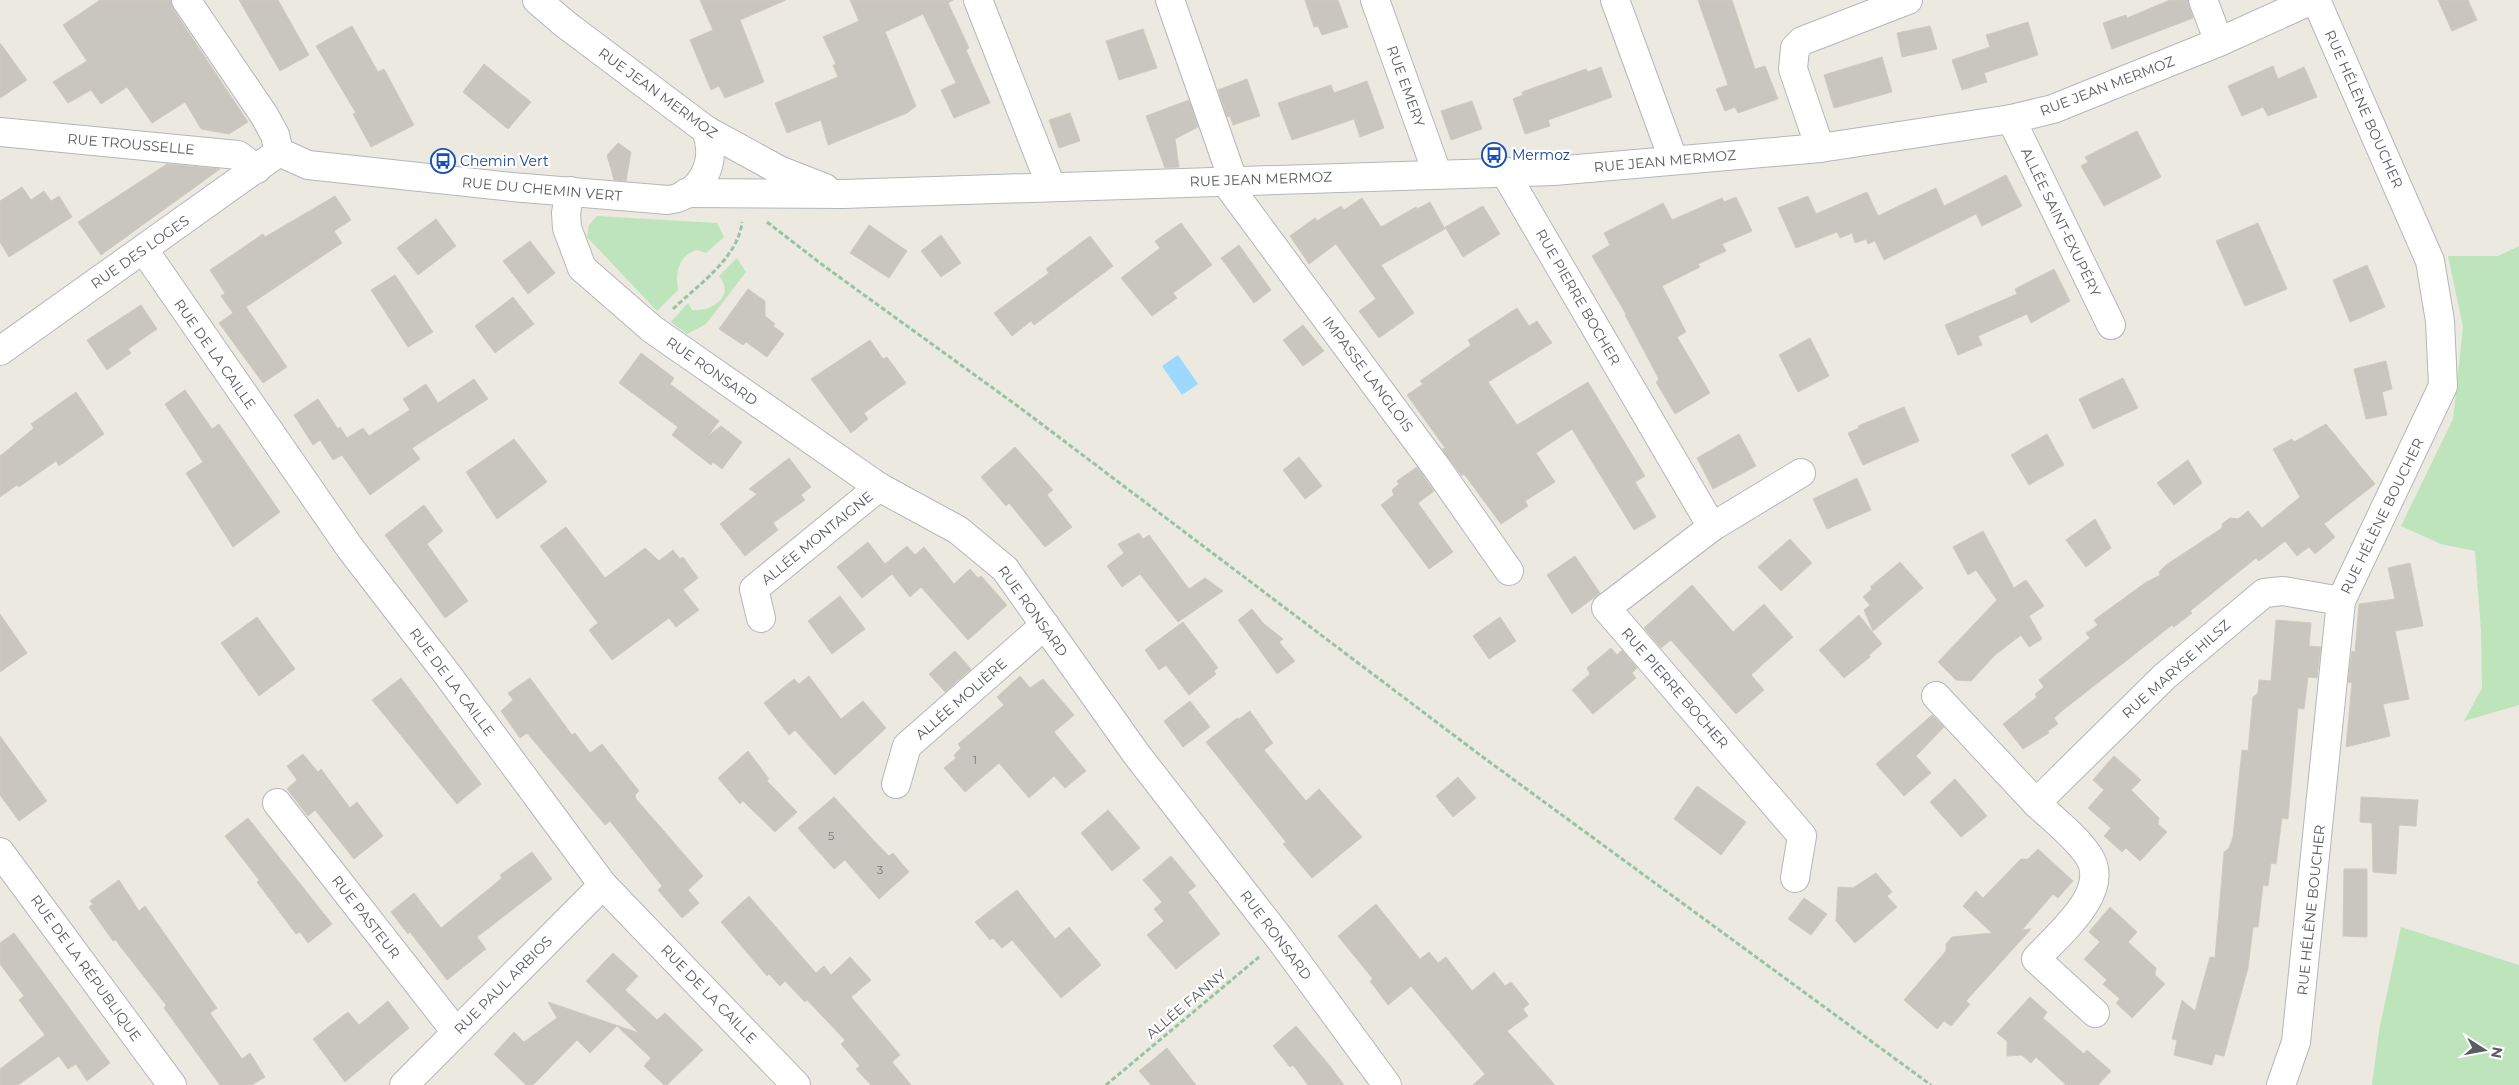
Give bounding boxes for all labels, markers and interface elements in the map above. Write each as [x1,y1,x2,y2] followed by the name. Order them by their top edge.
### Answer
[2321,27,2407,191] street label: RUE HÉLÈNE BOUCHER
[1383,43,1429,129] street label: RUE EMERY
[595,44,721,142] street label: RUE JEAN MERMOZ
[2037,52,2177,120] street label: RUE JEAN MERMOZ
[67,129,195,159] street label: RUE TROUSSELLE
[1481,142,1507,168] bus stop icon: Mermoz
[2017,145,2105,300] street label: ALLÉE SAINT-EXUPÉRY
[1512,146,1570,164] place label: Mermoz
[1593,146,1737,176] street label: RUE JEAN MERMOZ
[430,148,456,174] bus stop icon: Chemin Vert
[460,152,549,170] place label: Chemin Vert
[1189,168,1333,190] street label: RUE JEAN MERMOZ
[461,173,623,205] street label: RUE DU CHEMIN VERT
[87,211,193,293] street label: RUE DES LOGES
[1532,226,1624,368] street label: RUE PIERRE BOCHER
[170,295,260,413] street label: RUE DE LA CAILLE
[1319,313,1417,435] street label: IMPASSE LANGLOIS
[663,333,761,409] street label: RUE RONSARD
[2336,435,2428,597] street label: RUE HÉLÈNE BOUCHER
[757,487,877,589] street label: ALLÉE MONTAIGNE
[994,562,1072,660] street label: RUE RONSARD
[2118,616,2234,722] street label: RUE MARYSE HILSZ
[406,624,498,740] street label: RUE DE LA CAILLE
[1618,624,1732,752] street label: RUE PIERRE BOCHER
[912,654,1010,744] street label: ALLÉE MOLIÈRE
[973,753,977,767] house number: 1
[2293,824,2329,996] street label: RUE HÉLÈNE BOUCHER
[828,829,834,843] house number: 5
[877,863,883,877] house number: 3
[328,872,404,962] street label: RUE PASTEUR
[1236,887,1316,983] street label: RUE RONSARD
[27,891,145,1045] street label: RUE DE LA RÉPUBLIQUE
[450,932,556,1038] street label: RUE PAUL ARBIOS
[657,941,761,1047] street label: RUE DE LA CAILLE
[1142,965,1230,1043] street label: ALLÉE FANNY
[2459,1025,2509,1075] north arrow
[2487,1045,2507,1060] text: N

